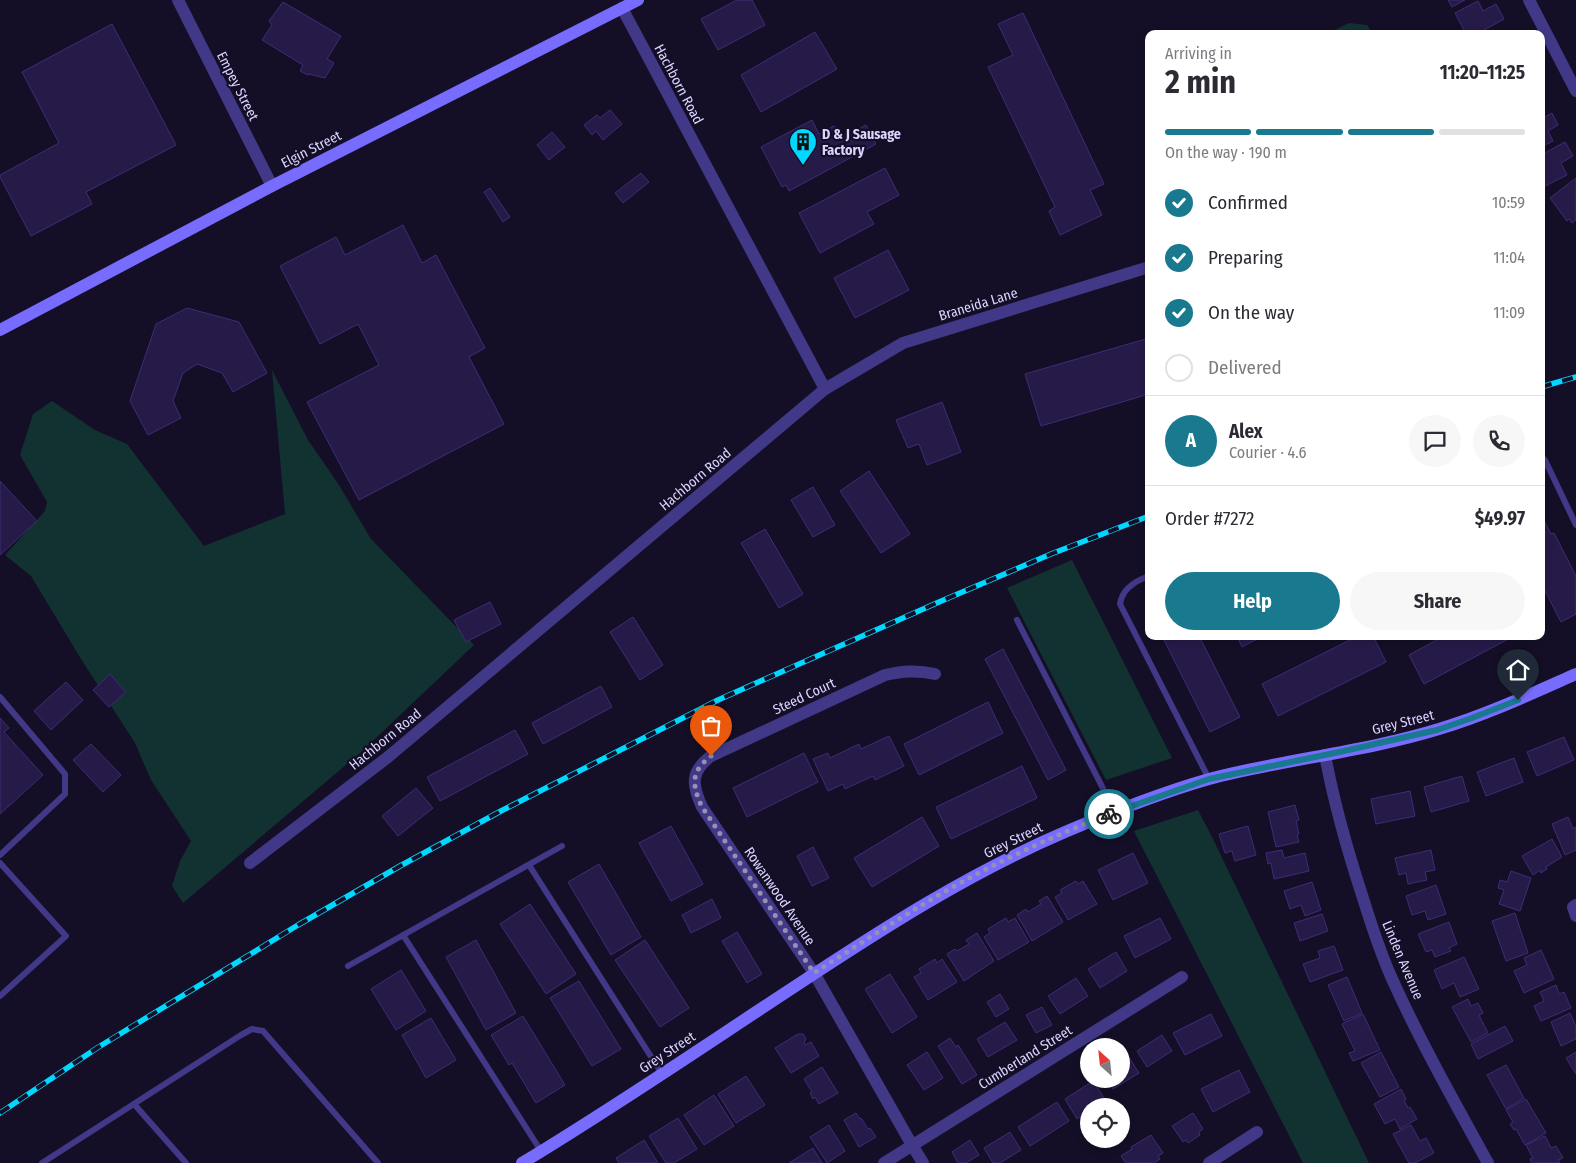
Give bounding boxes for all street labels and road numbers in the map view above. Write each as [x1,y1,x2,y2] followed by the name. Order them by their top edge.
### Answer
[650,41,707,127] street label: Hachborn Road
[213,49,262,124] street label: Empey Street
[278,127,345,172] street label: Elgin Street
[937,284,1020,325] street label: Braneida Lane
[656,445,735,514] street label: Hachborn Road
[770,674,839,718] street label: Steed Court
[346,705,425,774] street label: Hachborn Road
[1370,706,1436,738] street label: Grey Street
[981,819,1046,862] street label: Grey Street
[740,844,819,949] street label: Rowanwood Avenue
[1378,918,1427,1002] street label: Linden Avenue
[975,1022,1076,1093] street label: Cumberland Street
[636,1028,699,1077] street label: Grey Street

